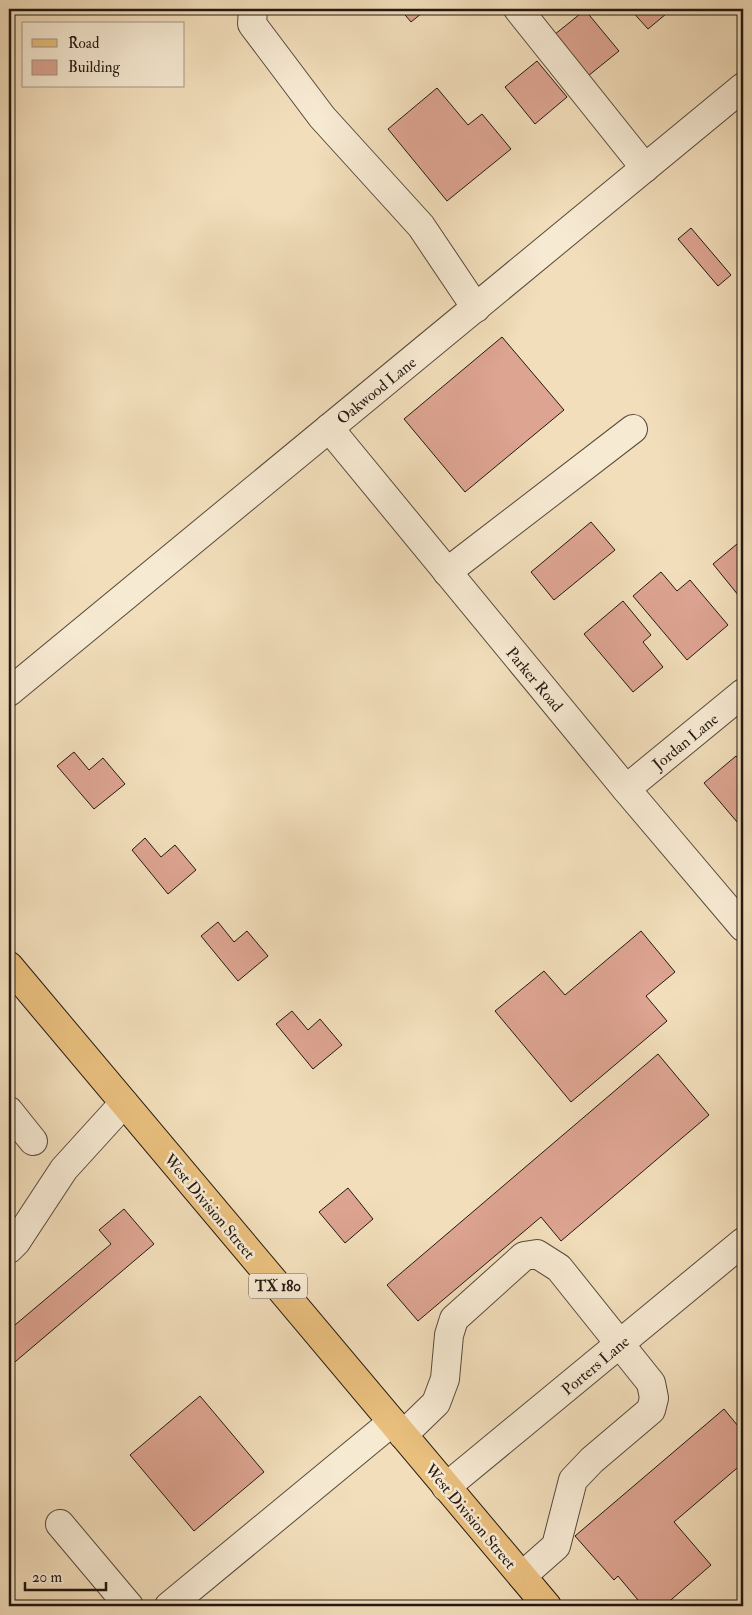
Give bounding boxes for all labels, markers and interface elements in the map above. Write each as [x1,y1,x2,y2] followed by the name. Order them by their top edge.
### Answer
[22,22,185,88] legend
[68,34,100,53] text: Road
[68,58,120,77] text: Building
[333,352,421,429] street label: Oakwood Lane
[501,643,567,716] street label: Parker Road
[648,709,723,776] street label: Jordan Lane
[159,1149,259,1263] street label: West Division Street
[249,1274,307,1298] road number: TX 180
[558,1331,634,1400] street label: Porters Lane
[420,1459,520,1573] street label: West Division Street
[25,1560,106,1592] scale bar
[32,1568,62,1587] text: 20 m

